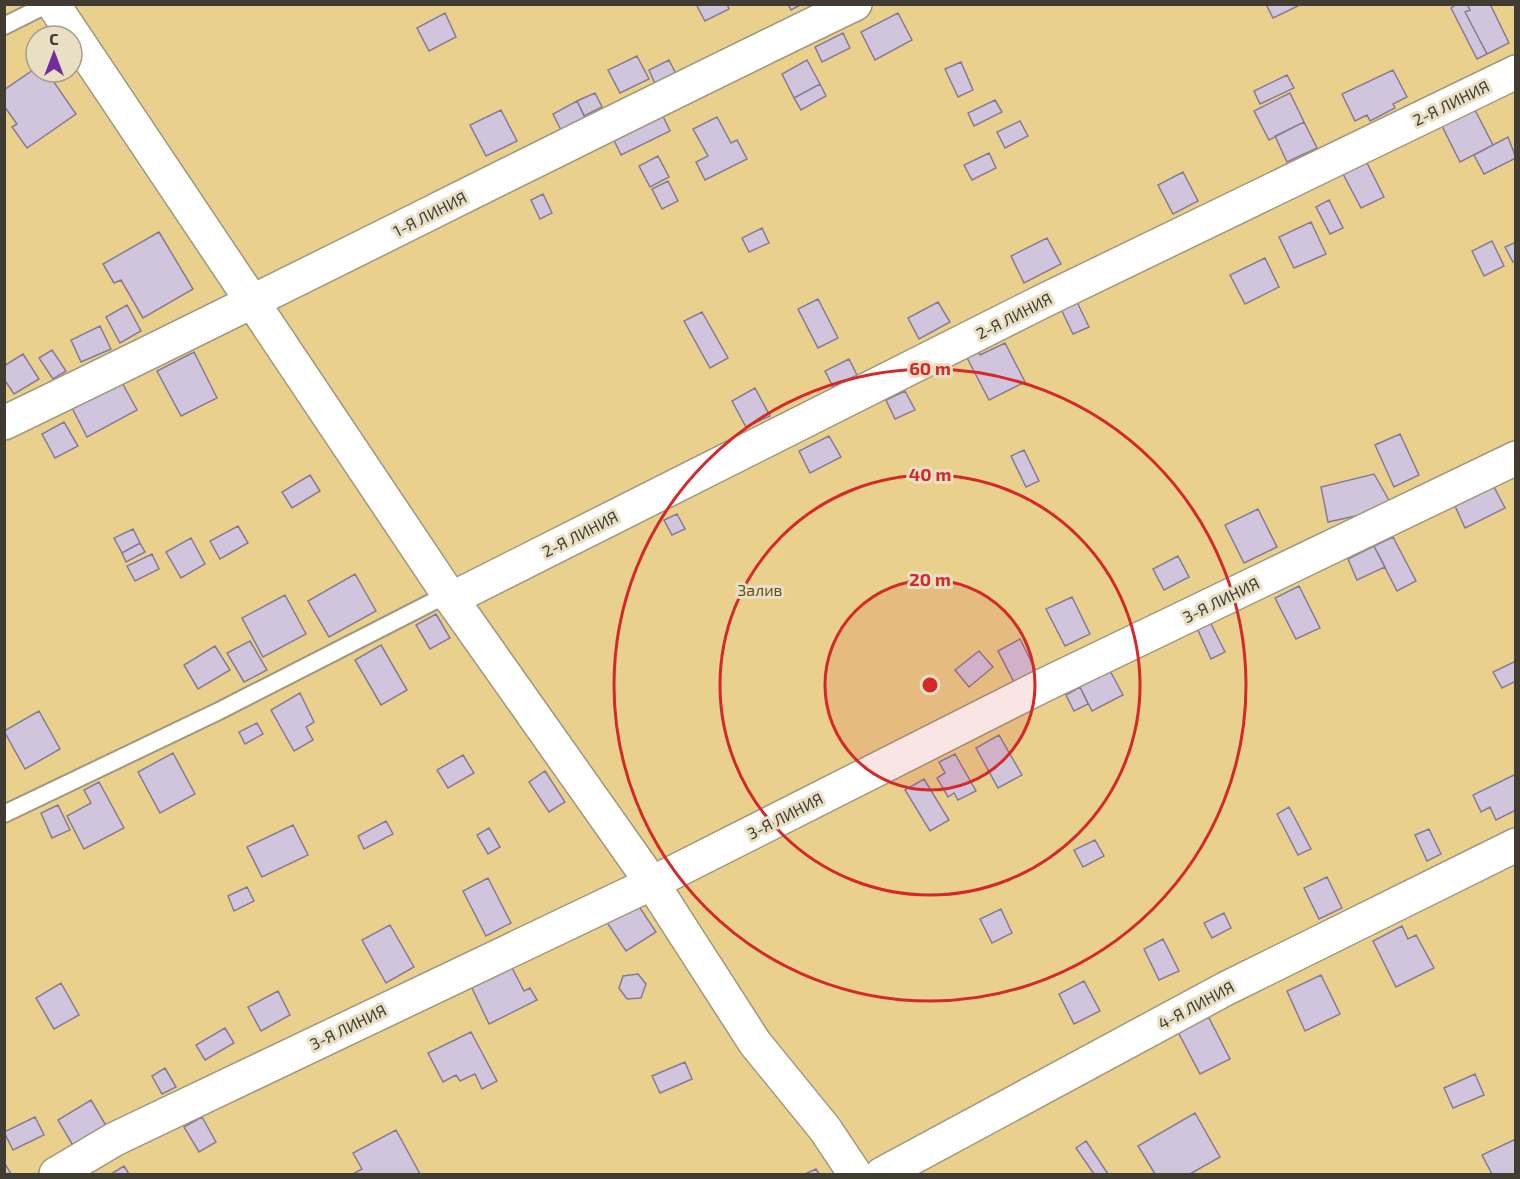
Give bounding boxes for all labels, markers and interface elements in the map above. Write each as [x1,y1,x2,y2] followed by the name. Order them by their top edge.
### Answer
[24,24,84,84] north arrow
[49,29,59,48] text: С
[1410,76,1492,129] street label: 2-Я ЛИНИЯ
[390,187,470,240] street label: 1-Я ЛИНИЯ
[973,288,1055,343] street label: 2-Я ЛИНИЯ
[909,357,951,379] text: 60 m
[909,463,951,485] text: 40 m
[539,506,621,561] street label: 2-Я ЛИНИЯ
[909,568,951,590] text: 20 m
[1180,573,1262,626] street label: 3-Я ЛИНИЯ
[738,580,782,599] park label: Залив
[920,675,940,695] centre of rings
[744,788,826,843] street label: 3-Я ЛИНИЯ
[1154,977,1237,1033] street label: 4-Я ЛИНИЯ
[307,1000,389,1053] street label: 3-Я ЛИНИЯ

